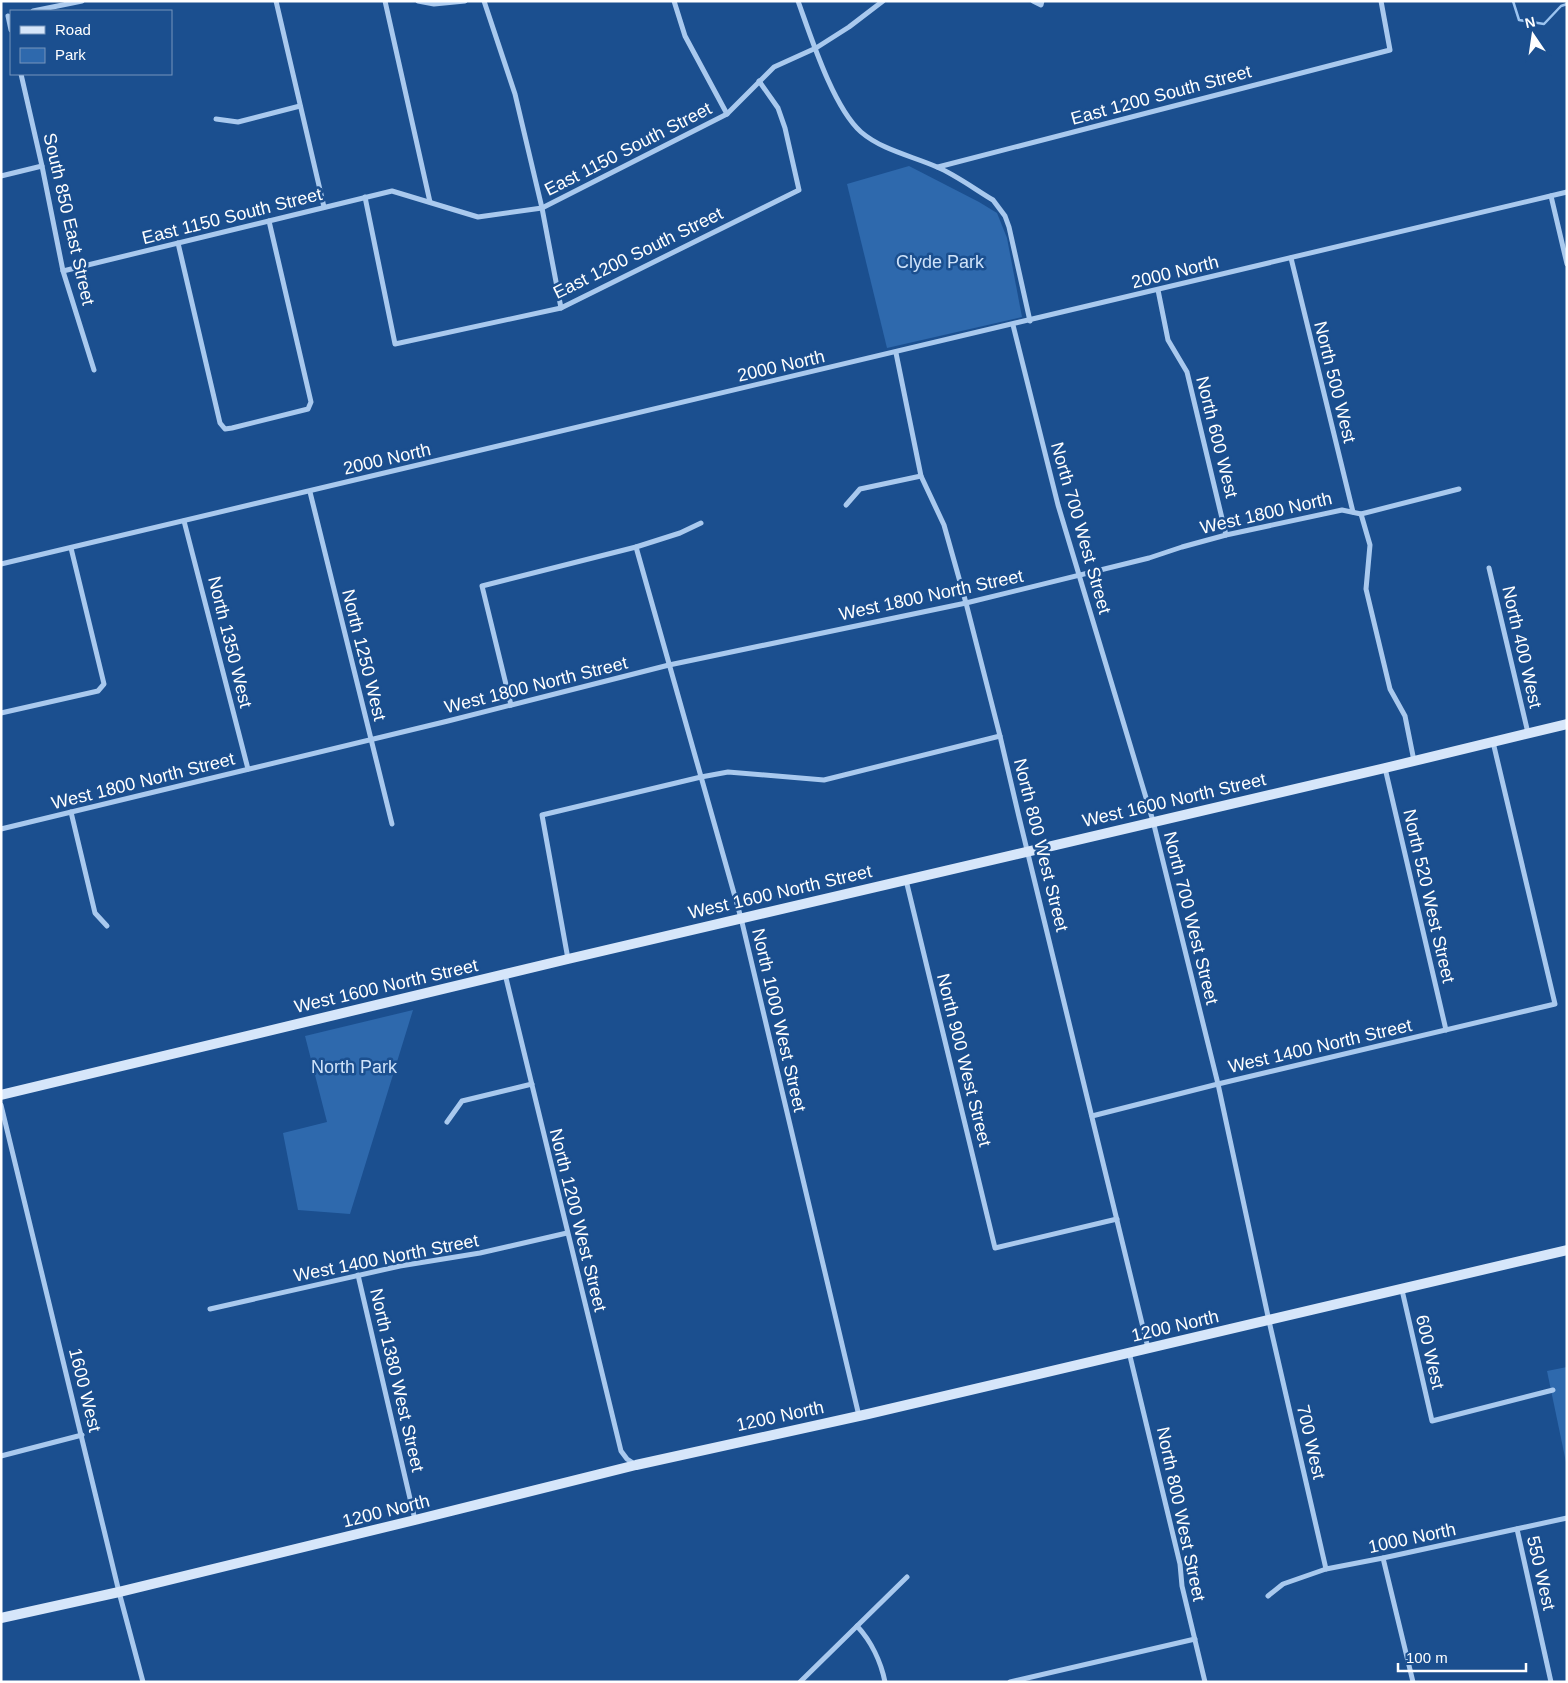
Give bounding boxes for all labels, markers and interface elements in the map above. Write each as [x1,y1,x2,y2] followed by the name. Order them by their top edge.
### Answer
[10,10,172,75] legend
[1508,10,1558,60] north arrow
[1523,13,1537,31] text: N
[55,21,91,38] text: Road
[55,46,86,63] text: Park
[1069,61,1253,129] street label: East 1200 South Street
[541,98,715,200] street label: East 1150 South Street
[39,131,99,307] street label: South 850 East Street
[140,184,324,248] street label: East 1150 South Street
[550,203,726,303] street label: East 1200 South Street
[896,252,985,272] park label: Clyde Park
[1129,252,1221,292] street label: 2000 North
[1310,319,1360,445] street label: North 500 West
[735,346,827,386] street label: 2000 North
[1192,374,1242,500] street label: North 600 West
[341,439,433,479] street label: 2000 North
[1047,440,1115,616] street label: North 700 West Street
[1198,488,1334,538] street label: West 1800 North
[837,566,1025,624] street label: West 1800 North Street
[204,574,256,710] street label: North 1350 West
[1498,584,1546,710] street label: North 400 West
[338,587,390,723] street label: North 1250 West
[442,653,630,717] street label: West 1800 North Street
[49,749,237,813] street label: West 1800 North Street
[1010,756,1072,934] street label: North 800 West Street
[1080,769,1268,831] street label: West 1600 North Street
[1399,807,1459,985] street label: North 520 West Street
[1160,829,1222,1007] street label: North 700 West Street
[686,861,874,923] street label: West 1600 North Street
[748,926,810,1114] street label: North 1000 West Street
[292,955,480,1017] street label: West 1600 North Street
[933,971,995,1149] street label: North 900 West Street
[1226,1015,1414,1077] street label: West 1400 North Street
[311,1057,398,1077] park label: North Park
[546,1126,610,1314] street label: North 1200 West Street
[292,1230,480,1286] street label: West 1400 North Street
[366,1286,428,1474] street label: North 1380 West Street
[1129,1306,1221,1346] street label: 1200 North
[1412,1313,1448,1391] street label: 600 West
[65,1346,105,1434] street label: 1600 West
[734,1397,826,1435] street label: 1200 North
[1293,1403,1329,1481] street label: 700 West
[1153,1425,1209,1603] street label: North 800 West Street
[340,1491,432,1531] street label: 1200 North
[1366,1519,1458,1557] street label: 1000 North
[1523,1534,1559,1612] street label: 550 West
[1398,1640,1526,1672] scale bar
[1406,1649,1448,1666] text: 100 m

